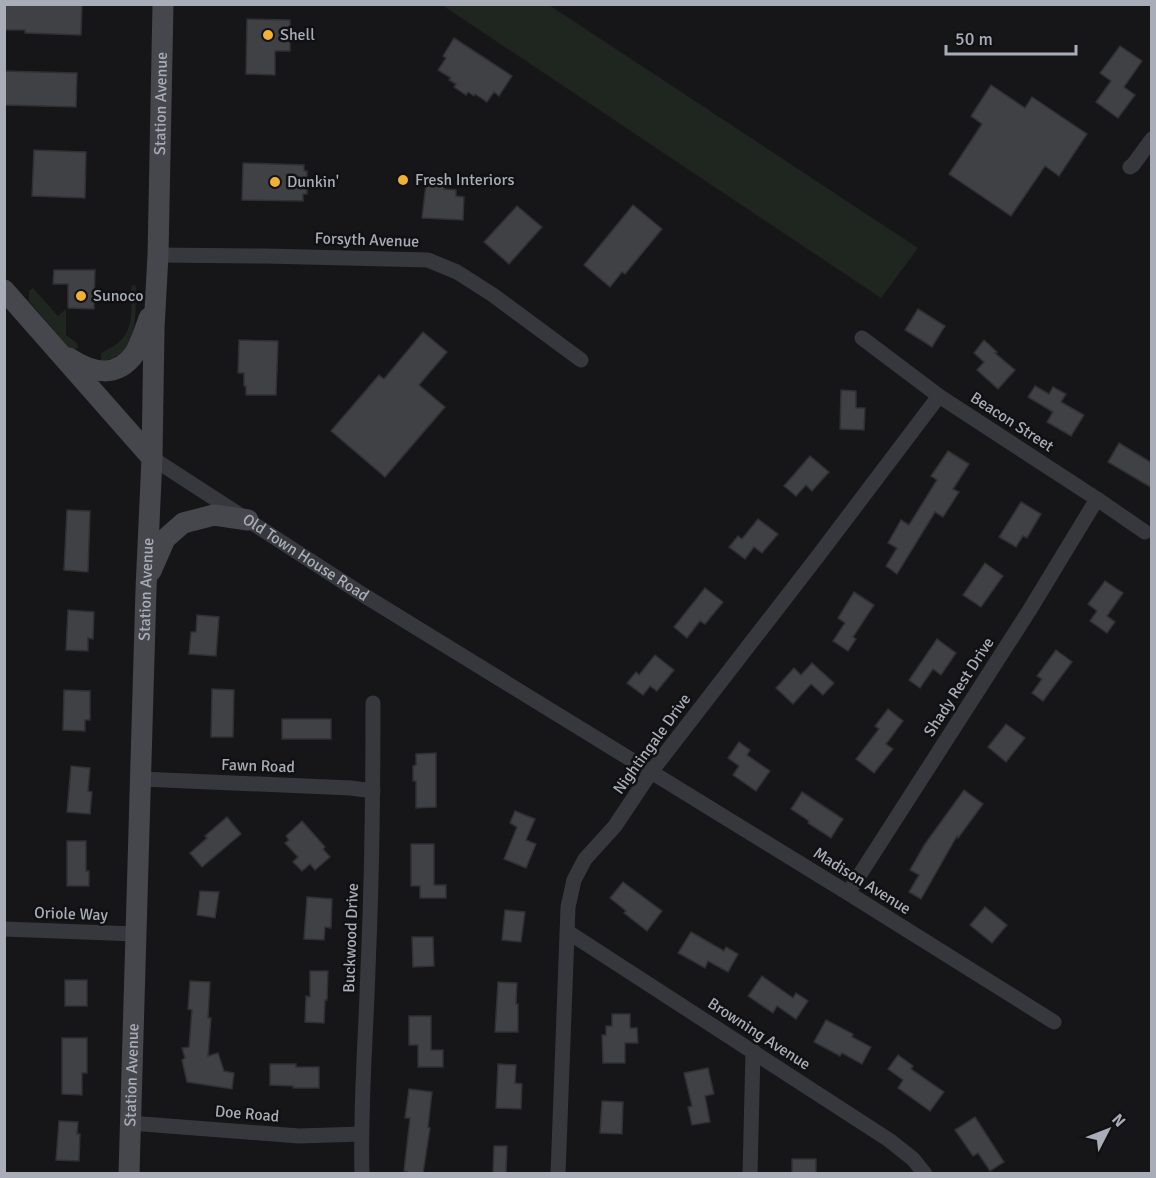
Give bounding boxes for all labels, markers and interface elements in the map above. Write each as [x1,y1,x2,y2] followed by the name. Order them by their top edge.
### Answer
[946,18,1076,56] scale bar
[280,25,315,45] place label: Shell
[261,28,275,42] marker: Shell
[955,28,993,50] text: 50 m
[150,52,172,155] street label: Station Avenue
[415,170,514,190] place label: Fresh Interiors
[287,172,339,192] place label: Dunkin'
[396,173,410,187] marker: Fresh Interiors
[268,175,282,189] marker: Dunkin'
[314,228,420,252] street label: Forsyth Avenue
[93,286,143,306] place label: Sunoco
[74,289,88,303] marker: Sunoco
[967,388,1058,457] street label: Beacon Street
[239,509,372,606] street label: Old Town House Road
[134,537,158,641] street label: Station Avenue
[919,634,999,740] street label: Shady Rest Drive
[609,690,695,798] street label: Nightingale Drive
[221,755,295,777] street label: Fawn Road
[809,843,915,919] street label: Madison Avenue
[339,883,363,993] street label: Buckwood Drive
[34,903,109,925] street label: Oriole Way
[704,993,814,1075] street label: Browning Avenue
[120,1023,143,1127] street label: Station Avenue
[1078,1100,1138,1160] north arrow
[214,1101,280,1127] street label: Doe Road
[1107,1110,1130,1131] text: N

